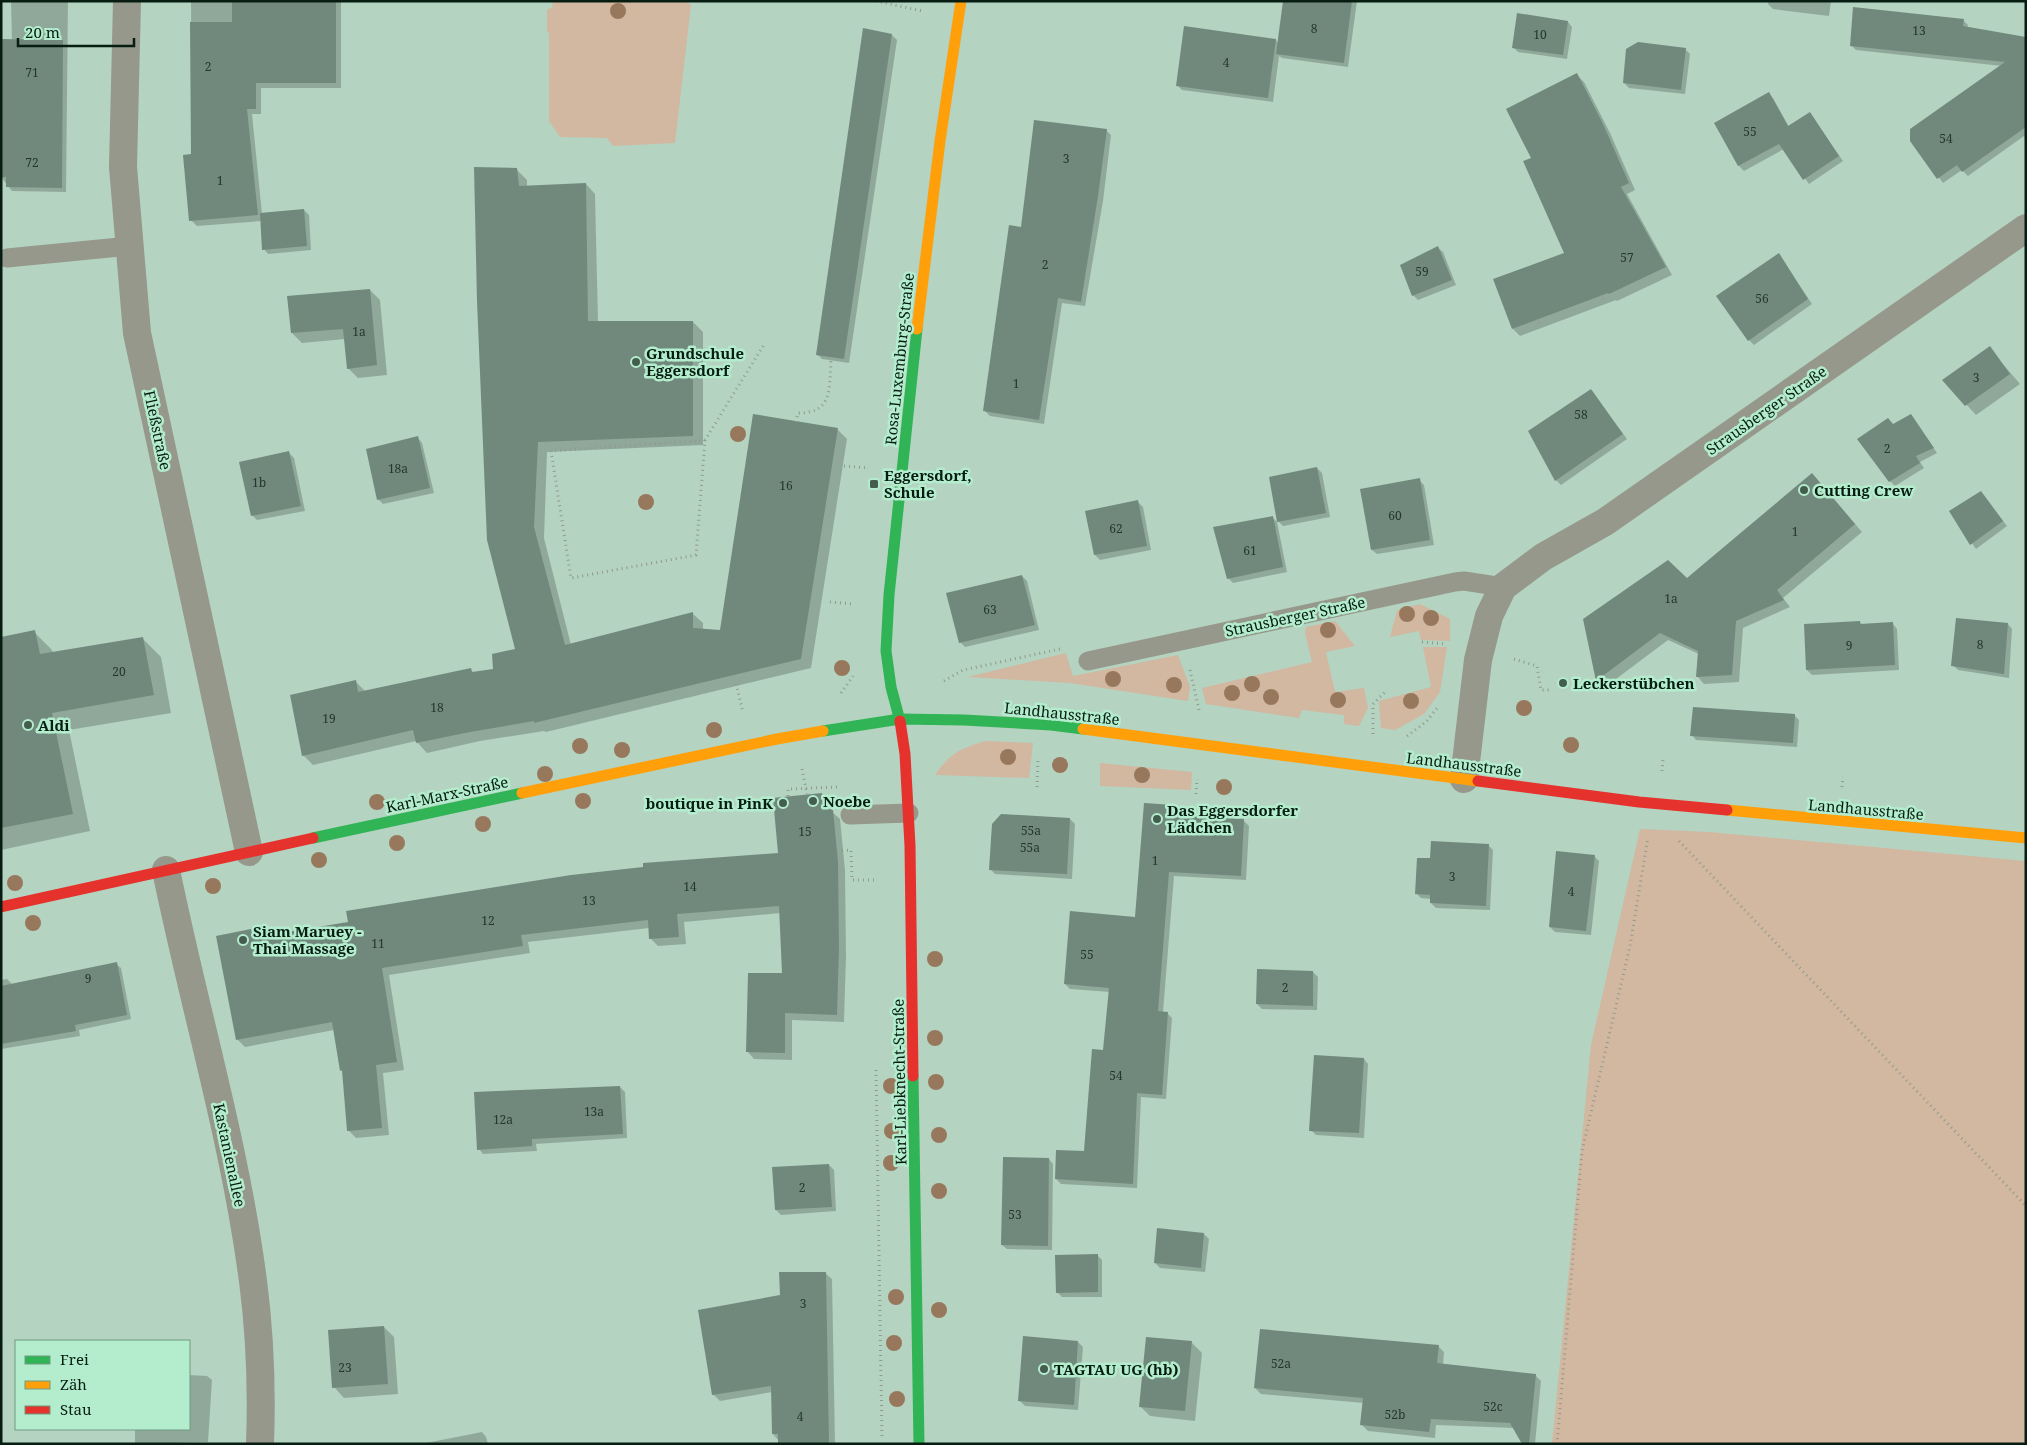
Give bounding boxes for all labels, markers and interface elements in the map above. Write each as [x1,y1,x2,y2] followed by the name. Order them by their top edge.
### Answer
[18,15,134,47] scale bar
[1311,20,1318,37] house number: 8
[25,22,60,42] text: 20 m
[1912,22,1926,39] house number: 13
[1533,26,1547,43] house number: 10
[1223,54,1230,71] house number: 4
[205,58,211,75] house number: 2
[25,64,39,81] house number: 71
[1743,123,1757,140] house number: 55
[1939,130,1953,147] house number: 54
[1063,150,1070,167] house number: 3
[25,154,39,171] house number: 72
[217,172,223,189] house number: 1
[1620,249,1634,266] house number: 57
[1042,256,1048,273] house number: 2
[1415,263,1429,280] house number: 59
[880,272,918,446] street label: Rosa-Luxemburg-Straße
[1755,290,1769,307] house number: 56
[352,323,366,340] house number: 1a
[646,343,744,380] place label: Grundschule Eggersdorf
[630,356,642,368] marker: Grundschule Eggersdorf
[1702,361,1830,459] street label: Strausberger Straße
[1973,369,1980,386] house number: 3
[1013,375,1019,392] house number: 1
[140,388,176,472] street label: Fließstraße
[1574,406,1588,423] house number: 58
[1884,440,1890,457] house number: 2
[388,460,408,477] house number: 18a
[884,465,972,502] place label: Eggersdorf, Schule
[252,474,266,491] house number: 1b
[779,477,793,494] house number: 16
[868,478,880,490] marker: Eggersdorf, Schule
[1814,480,1913,500] place label: Cutting Crew
[1798,484,1810,496] marker: Cutting Crew
[1388,507,1402,524] house number: 60
[1109,520,1123,537] house number: 62
[1792,523,1798,540] house number: 1
[1243,542,1257,559] house number: 61
[1664,590,1678,607] house number: 1a
[1223,591,1367,641] street label: Strausberger Straße
[983,601,997,618] house number: 63
[1977,636,1984,653] house number: 8
[1846,637,1852,654] house number: 9
[112,663,126,680] house number: 20
[1573,673,1695,693] place label: Leckerstübchen
[1557,677,1569,689] marker: Leckerstübchen
[1003,697,1121,729] street label: Landhausstraße
[430,699,444,716] house number: 18
[322,710,336,727] house number: 19
[38,715,70,735] place label: Aldi
[22,719,34,731] marker: Aldi
[1405,747,1523,781] street label: Landhausstraße
[384,771,510,817] street label: Karl-Marx-Straße
[823,791,871,811] place label: Noebe
[645,793,774,813] place label: boutique in PinK
[1807,794,1925,824] street label: Landhausstraße
[807,795,819,807] marker: Noebe
[777,797,789,809] marker: boutique in PinK
[1167,800,1298,837] place label: Das Eggersdorfer Lädchen
[1151,813,1163,825] marker: Das Eggersdorfer Lädchen
[1021,822,1041,839] house number: 55a
[798,823,812,840] house number: 15
[1020,839,1040,856] house number: 55a
[1152,852,1158,869] house number: 1
[1449,868,1456,885] house number: 3
[683,878,697,895] house number: 14
[1568,883,1575,900] house number: 4
[582,892,596,909] house number: 13
[481,912,495,929] house number: 12
[253,921,362,958] place label: Siam Maruey - Thai Massage
[237,934,249,946] marker: Siam Maruey - Thai Massage
[371,935,385,952] house number: 11
[1080,946,1094,963] house number: 55
[85,970,91,987] house number: 9
[1282,979,1288,996] house number: 2
[888,999,910,1165] street label: Karl-Liebknecht-Straße
[1109,1067,1123,1084] house number: 54
[209,1101,251,1209] street label: Kastanienallee
[584,1103,604,1120] house number: 13a
[493,1111,513,1128] house number: 12a
[799,1179,805,1196] house number: 2
[1008,1206,1022,1223] house number: 53
[800,1295,807,1312] house number: 3
[15,1340,190,1430] legend
[60,1349,89,1369] text: Frei
[1271,1355,1291,1372] house number: 52a
[338,1359,352,1376] house number: 23
[1054,1359,1179,1379] place label: TAGTAU UG (hb)
[1038,1363,1050,1375] marker: TAGTAU UG (hb)
[60,1374,87,1394] text: Zäh
[1483,1398,1503,1415] house number: 52c
[60,1399,92,1419] text: Stau
[1385,1406,1405,1423] house number: 52b
[797,1408,804,1425] house number: 4

